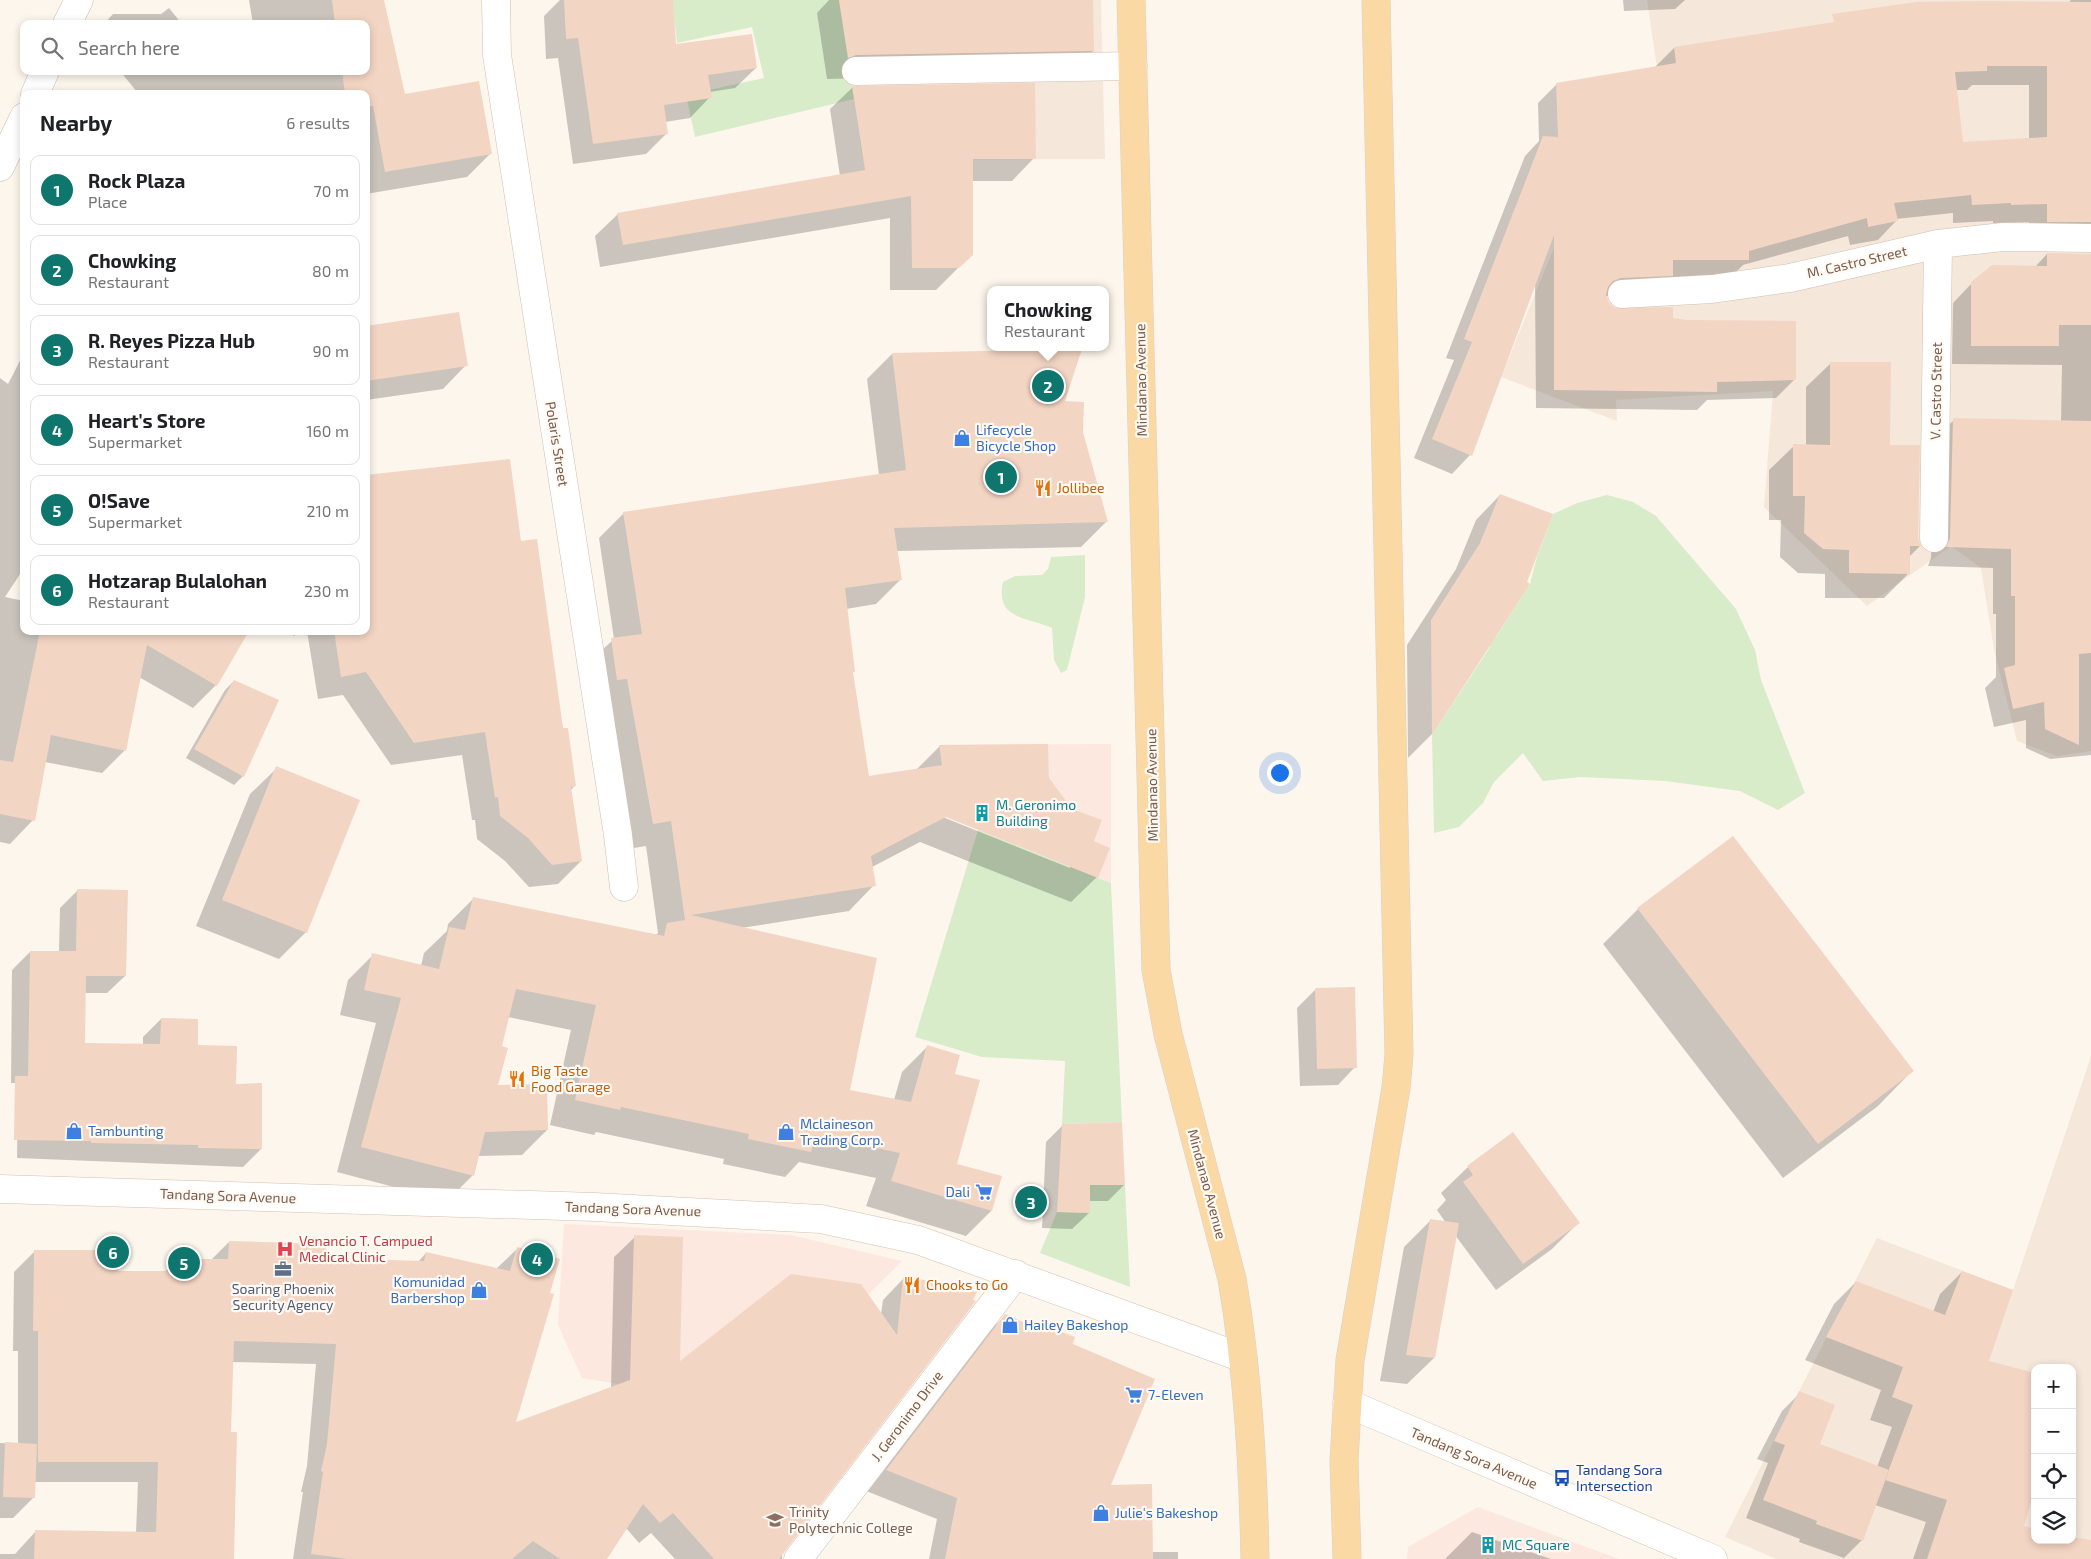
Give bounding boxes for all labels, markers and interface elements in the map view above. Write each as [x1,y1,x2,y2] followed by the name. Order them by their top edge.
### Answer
[20,20,370,75] search box
[38,34,66,62] icon: search
[78,36,180,59] text: Search here
[40,110,112,135] text: Nearby
[286,113,350,132] text: 6 results
[88,169,185,192] text: Rock Plaza
[54,181,60,200] text: 1
[314,181,349,200] text: 70 m
[88,192,127,211] text: Place
[1805,242,1909,281] street label: M. Castro Street
[88,249,176,272] text: Chowking
[52,261,62,280] text: 2
[312,261,349,280] text: 80 m
[88,272,169,291] text: Restaurant
[987,286,1109,351] popup
[1004,298,1092,321] text: Chowking
[1004,321,1085,340] text: Restaurant
[1131,323,1150,437] street label: Mindanao Avenue
[88,329,255,352] text: R. Reyes Pizza Hub
[52,341,62,360] text: 3
[313,341,349,360] text: 90 m
[1926,342,1945,440] street label: V. Castro Street
[88,352,169,371] text: Restaurant
[1032,367,1064,405] pin: 2
[542,400,573,488] street label: Polaris Street
[88,409,206,432] text: Heart's Store
[52,421,62,440] text: 4
[306,421,349,440] text: 160 m
[976,421,1056,454] place label: Lifecycle Bicycle Shop
[952,428,972,448] shop icon: Lifecycle Bicycle Shop
[88,432,182,451] text: Supermarket
[985,458,1017,496] pin: 1
[1033,478,1053,498] restaurant icon: Jollibee
[1057,479,1105,496] place label: Jollibee
[88,489,150,512] text: O!Save
[53,501,61,520] text: 5
[306,501,349,520] text: 210 m
[88,512,182,531] text: Supermarket
[88,569,267,592] text: Hotzarap Bulalohan
[52,581,62,600] text: 6
[304,581,349,600] text: 230 m
[88,592,169,611] text: Restaurant
[1142,728,1161,842] street label: Mindanao Avenue
[1267,760,1293,786] your location
[996,796,1076,829] place label: M. Geronimo Building
[972,803,992,823] building icon: M. Geronimo Building
[531,1062,610,1095] place label: Big Taste Food Garage
[507,1069,527,1089] restaurant icon: Big Taste Food Garage
[800,1115,884,1148] place label: Mclaineson Trading Corp.
[64,1121,84,1141] shop icon: Tambunting
[88,1122,164,1139] place label: Tambunting
[776,1122,796,1142] shop icon: Mclaineson Trading Corp.
[1185,1127,1230,1241] street label: Mindanao Avenue
[974,1182,994,1202] supermarket icon: Dali
[945,1183,970,1200] place label: Dali
[1015,1183,1047,1221] pin: 3
[160,1185,296,1206] street label: Tandang Sora Avenue
[565,1198,701,1219] street label: Tandang Sora Avenue
[299,1232,433,1265] place label: Venancio T. Campued Medical Clinic
[97,1233,129,1271] pin: 6
[275,1239,295,1259] hospital icon: Venancio T. Campued Medical Clinic
[521,1240,553,1278] pin: 4
[168,1244,200,1282] pin: 5
[273,1259,293,1279] office icon: Soaring Phoenix Security Agency
[391,1273,465,1306] place label: Komunidad Barbershop
[902,1275,922,1295] restaurant icon: Chooks to Go
[926,1276,1008,1293] place label: Chooks to Go
[232,1280,335,1313] place label: Soaring Phoenix Security Agency
[469,1280,489,1300] shop icon: Komunidad Barbershop
[1000,1315,1020,1335] shop icon: Hailey Bakeshop
[1024,1316,1128,1333] place label: Hailey Bakeshop
[2031,1364,2076,1544] map controls
[2031,1364,2076,1409] button: +
[867,1367,946,1464] street label: J. Geronimo Drive
[1124,1385,1144,1405] supermarket icon: 7-Eleven
[1148,1386,1204,1403] place label: 7-Eleven
[2031,1409,2076,1454] button: −
[1408,1423,1540,1492] street label: Tandang Sora Avenue
[2031,1454,2076,1499] button: locate
[1576,1461,1663,1494] place label: Tandang Sora Intersection
[1552,1468,1572,1488] bus stop icon: Tandang Sora Intersection
[2031,1499,2076,1544] button: layers
[789,1503,913,1536] place label: Trinity Polytechnic College
[1091,1503,1111,1523] shop icon: Julie's Bakeshop
[1115,1504,1218,1521] place label: Julie's Bakeshop
[765,1510,785,1530] school or university icon: Trinity Polytechnic College
[1478,1535,1498,1555] building icon: MC Square
[1502,1536,1570,1553] place label: MC Square

